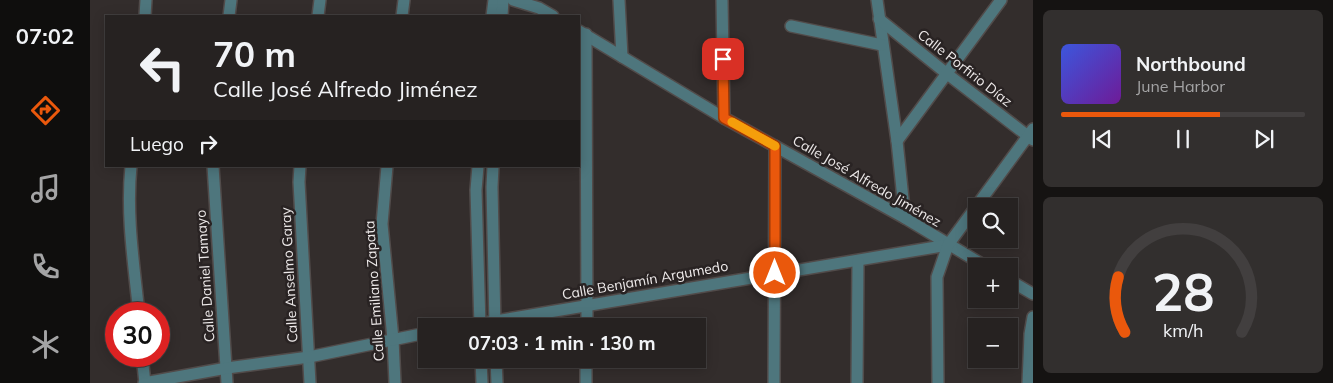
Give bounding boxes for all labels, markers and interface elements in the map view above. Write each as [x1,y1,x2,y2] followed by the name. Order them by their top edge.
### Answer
[16,22,74,50] text: 07:02
[914,25,1016,111] street label: Calle Porfirio Díaz
[213,32,296,76] text: 70 m
[130,35,195,100] icon: left
[702,38,744,80] pin
[709,45,737,73] icon: arrive
[1136,52,1246,76] text: Northbound
[213,75,478,103] text: Calle José Alfredo Jiménez
[1136,76,1225,96] text: June Harbor
[28,93,63,128] icon: directions
[1088,125,1116,153] icon: previous
[1169,125,1197,153] icon: pause
[1250,125,1278,153] icon: next
[194,130,222,158] icon: right
[790,131,944,231] street label: Calle José Alfredo Jiménez
[130,132,184,156] text: Luego
[28,171,63,206] icon: music
[968,198,1018,368] map controls
[968,198,1018,248] button: search
[276,206,302,343] street label: Calle Anselmo Garay
[191,209,219,343] street label: Calle Daniel Tamayo
[360,220,388,362] street label: Calle Emiliano Zapata
[748,246,800,298] position arrow
[28,249,63,284] icon: phone
[561,257,729,303] street label: Calle Benjamín Argumedo
[968,258,1018,308] button: +
[1152,259,1214,324] text: 28
[105,302,170,367] speed limit sign: 30
[968,318,1018,368] button: −
[1163,319,1203,341] text: km/h
[28,327,63,362] icon: climate
[468,331,656,355] text: 07:03 · 1 min · 130 m

